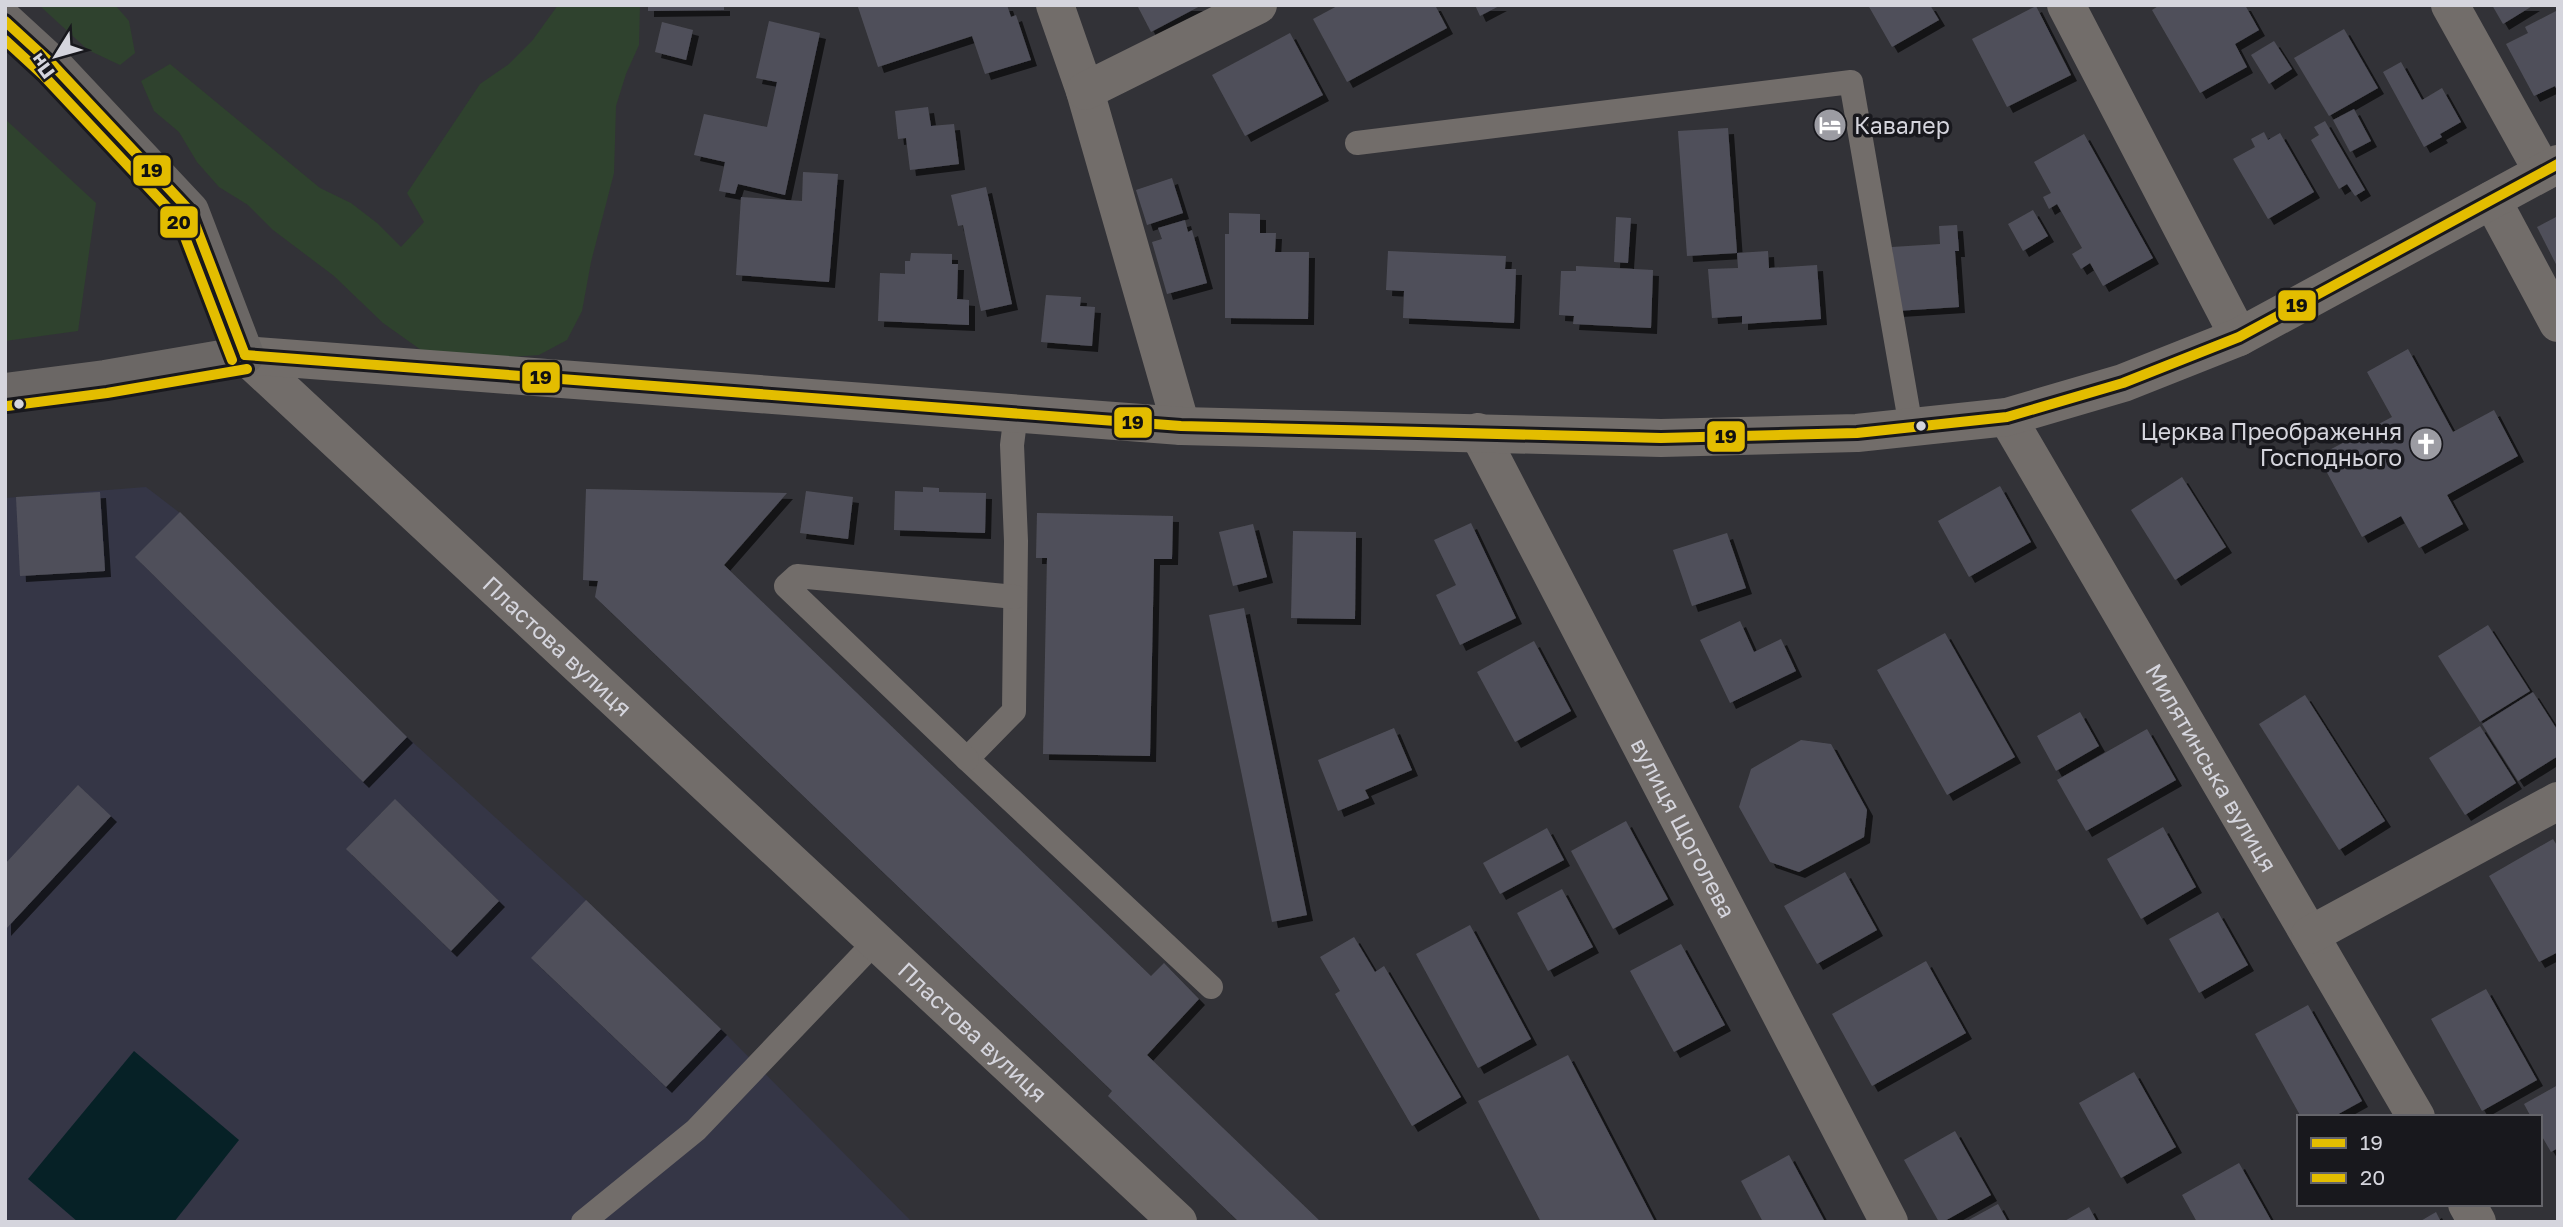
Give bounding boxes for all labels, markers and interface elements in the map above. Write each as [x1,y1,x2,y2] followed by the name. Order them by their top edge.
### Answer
[21,21,91,91] north arrow
[25,49,59,84] text: Пн
[1811,106,1849,144] hotel icon: Кавалер
[1854,111,1950,139] place label: Кавалер
[132,154,172,187] line badge: 19
[141,158,163,181] text: 19
[159,205,199,239] line badge: 20
[167,210,191,233] text: 20
[2277,289,2317,322] line badge: 19
[2286,293,2308,316] text: 19
[521,361,561,394] line badge: 19
[530,365,552,388] text: 19
[12,397,26,411] unlabelled marker
[1113,406,1153,439] line badge: 19
[1122,410,1144,433] text: 19
[2140,417,2402,471] place label: Церква Преображення Господнього
[1914,419,1928,433] unlabelled marker
[1706,420,1746,453] line badge: 19
[1715,424,1737,447] text: 19
[2407,425,2445,463] church icon: Церква Преображення Господнього
[478,570,638,722] street label: Пластова вулиця
[2140,659,2283,877] street label: Милятинська вулиця
[1625,733,1742,922] street label: вулиця Щоголева
[893,956,1053,1108] street label: Пластова вулиця
[2297,1115,2542,1206] legend
[2360,1129,2383,1155] text: 19
[2360,1164,2385,1190] text: 20

